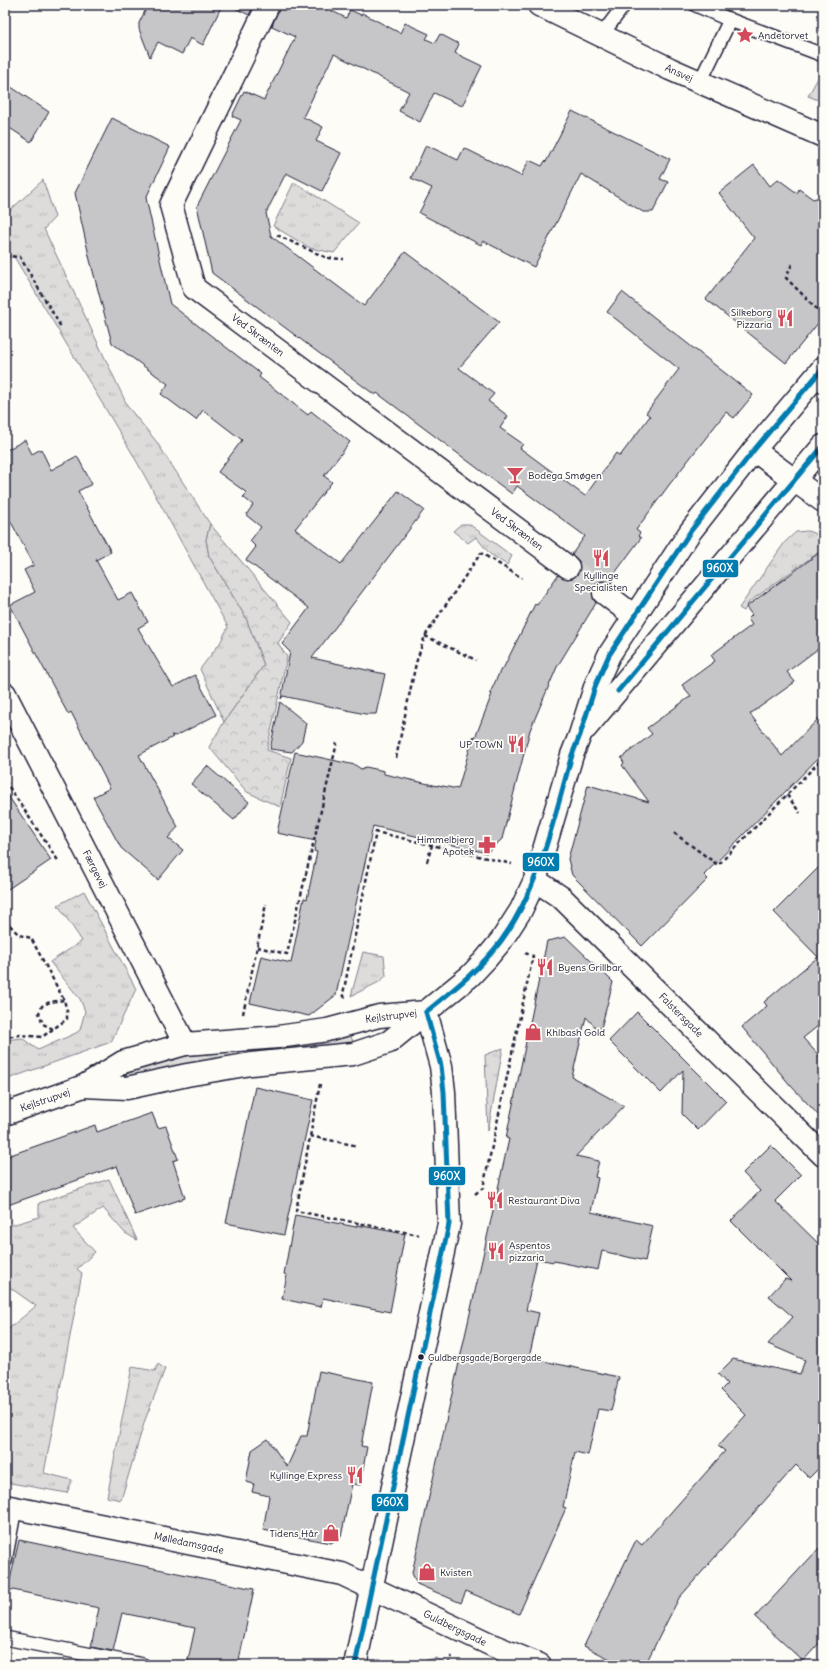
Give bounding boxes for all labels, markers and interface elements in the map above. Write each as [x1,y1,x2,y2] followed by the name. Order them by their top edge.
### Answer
[735,25,755,45] place icon: Andetorvet
[758,29,809,42] place label: Andetorvet
[663,61,695,85] street label: Ansvej
[731,306,772,331] place label: Silkeborg Pizzaria
[775,308,795,328] restaurant icon: Silkeborg Pizzaria
[229,311,287,359] street label: Ved Skrænten
[505,465,525,485] bar icon: Bodega Smøgen
[528,469,602,482] place label: Bodega Smøgen
[488,505,546,553] street label: Ved Skrænten
[591,548,611,568] restaurant icon: Kyllinge Specialisten
[702,559,739,578] line badge: 960X
[707,561,734,575] text: 960X
[574,569,628,594] place label: Kyllinge Specialisten
[506,734,526,754] restaurant icon: UP TOWN
[459,738,503,751] place label: UP TOWN
[417,833,474,858] place label: Himmelbjerg Apotek
[477,835,497,855] pharmacy icon: Himmelbjerg Apotek
[80,848,110,890] street label: Færgevej
[522,852,560,872] line badge: 960X
[528,855,555,869] text: 960X
[535,957,555,977] restaurant icon: Byens Grillbar
[558,961,622,974] place label: Byens Grillbar
[656,990,706,1040] street label: Falstersgade
[364,1006,418,1026] street label: Kejlstrupvej
[523,1022,543,1042] shop icon: Khlbash Gold
[546,1026,605,1039] place label: Khlbash Gold
[18,1085,72,1115] street label: Kejlstrupvej
[428,1166,466,1186] line badge: 960X
[434,1169,461,1183] text: 960X
[485,1190,505,1210] restaurant icon: Restaurant Diva
[508,1194,580,1207] place label: Restaurant Diva
[509,1239,551,1264] place label: Aspentos pizzaria
[486,1241,506,1261] restaurant icon: Aspentos pizzaria
[416,1352,426,1362] marker: Guldbergsgade/Borgergade
[428,1352,541,1363] place label: Guldbergsgade/Borgergade
[345,1465,365,1485] restaurant icon: Kyllinge Express
[270,1469,342,1482] place label: Kyllinge Express
[371,1493,409,1512] line badge: 960X
[377,1495,404,1509] text: 960X
[321,1523,341,1543] shop icon: Tidens Hår
[270,1527,318,1540] place label: Tidens Hår
[153,1529,225,1557] street label: Mølledamsgade
[417,1562,437,1582] shop icon: Kvisten
[440,1566,472,1579] place label: Kvisten
[421,1607,489,1649] street label: Guldbergsgade

